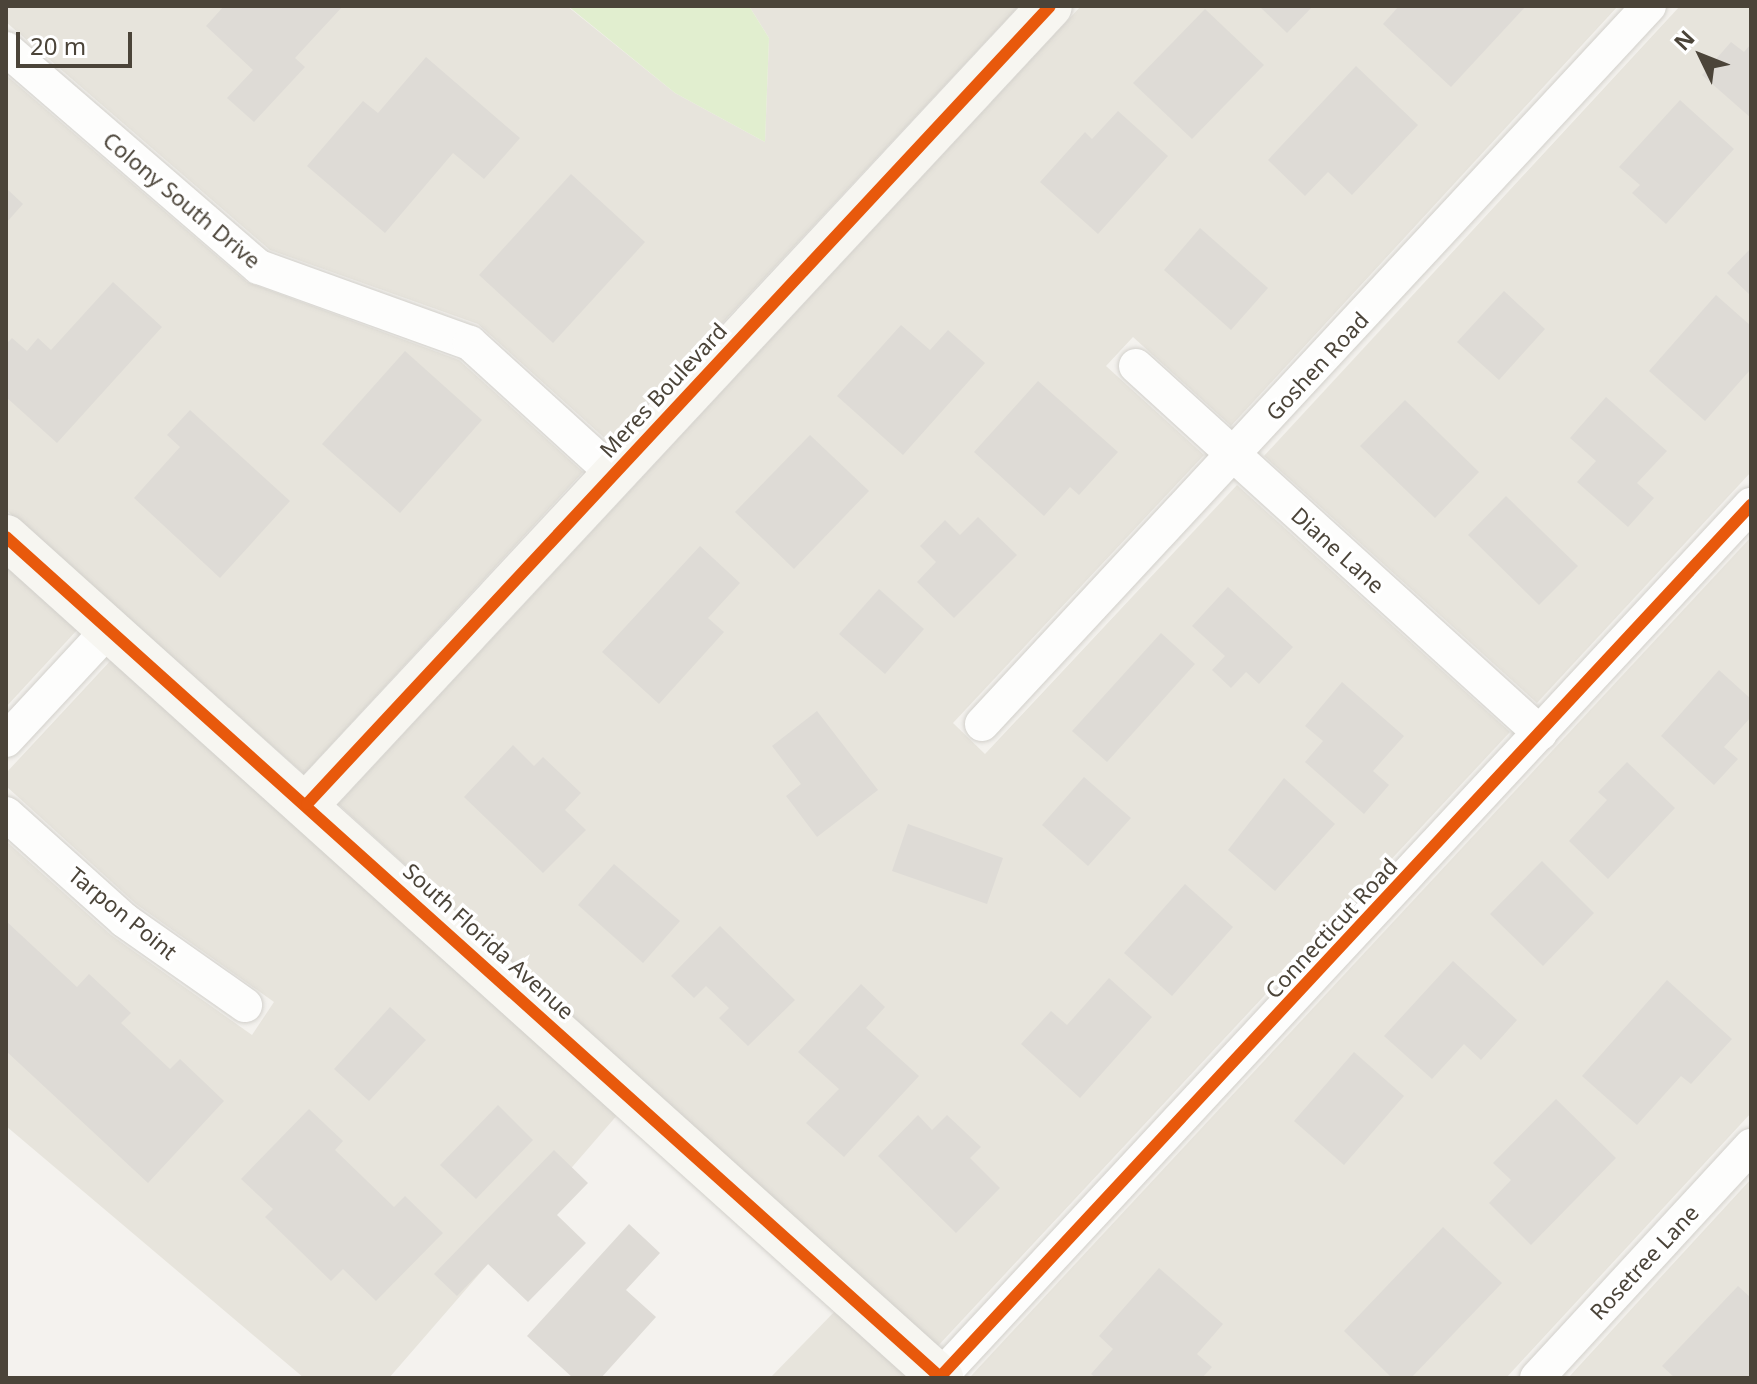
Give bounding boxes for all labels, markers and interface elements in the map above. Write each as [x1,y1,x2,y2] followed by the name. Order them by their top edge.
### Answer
[20,16,136,66] scale bar
[1661,16,1741,96] north arrow
[1666,23,1701,56] text: N
[30,29,86,62] text: 20 m
[98,126,266,274] street label: Colony South Drive
[1260,307,1374,425] street label: Goshen Road
[594,317,732,463] street label: Meres Boulevard
[1286,501,1390,599] street label: Diane Lane
[1259,853,1403,1003] street label: Connecticut Road
[398,858,580,1024] street label: South Florida Avenue
[63,861,183,965] street label: Tarpon Point
[1584,1199,1704,1325] street label: Rosetree Lane

